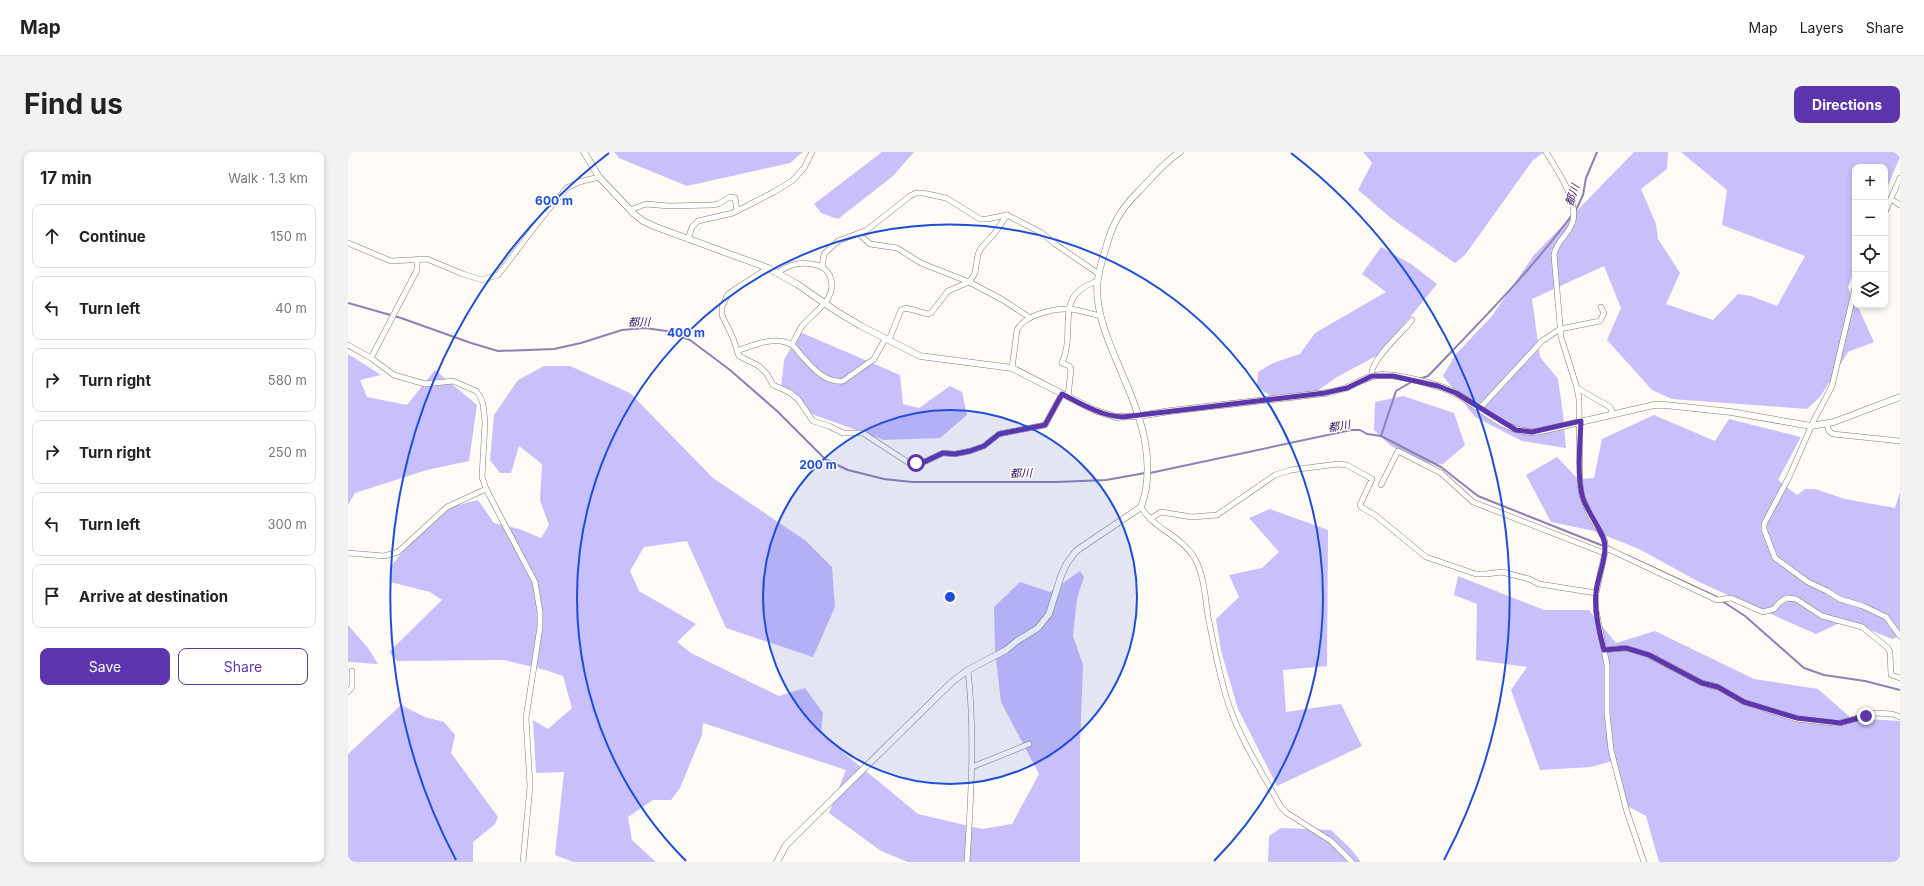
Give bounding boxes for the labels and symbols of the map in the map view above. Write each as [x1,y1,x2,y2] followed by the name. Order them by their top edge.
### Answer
[1562,181,1583,208] water label: 都川
[535,193,573,208] text: 600 m
[628,315,651,329] water label: 都川
[667,325,705,340] text: 400 m
[1327,417,1352,435] water label: 都川
[907,454,925,472] route start
[799,457,837,472] text: 200 m
[1010,466,1033,480] water label: 都川
[943,590,957,604] centre of rings
[1857,707,1875,725] route end

